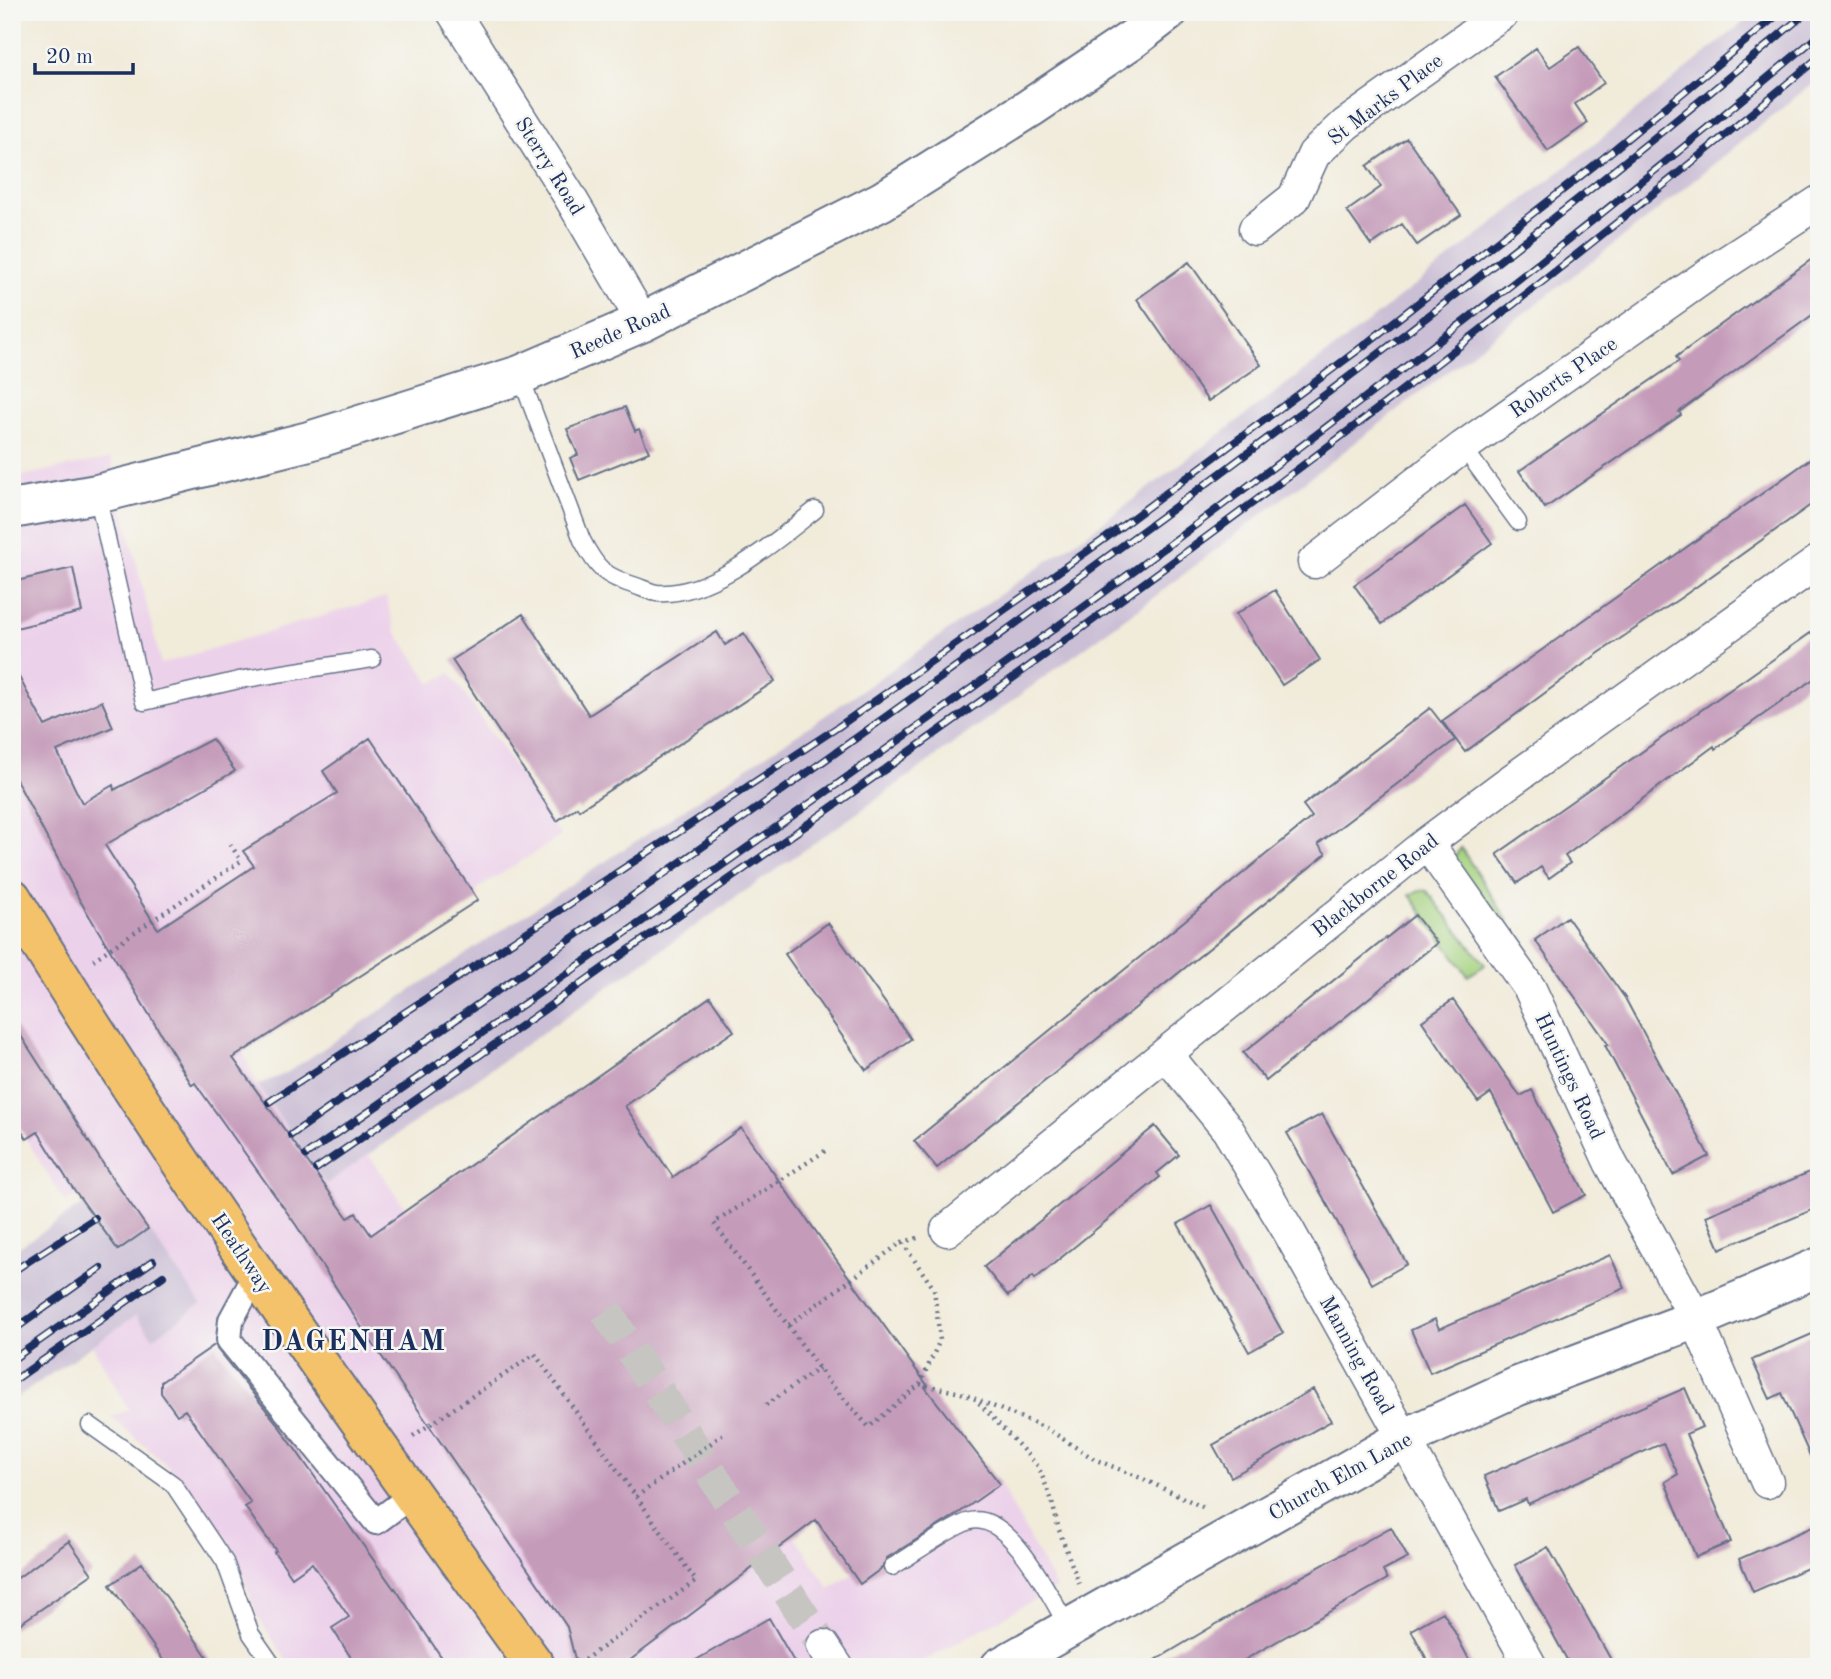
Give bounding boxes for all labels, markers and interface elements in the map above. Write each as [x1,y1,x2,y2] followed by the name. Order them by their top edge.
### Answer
[35,32,133,76] scale bar
[46,47,93,68] text: 20 m
[1325,50,1447,150] street label: St Marks Place
[510,114,587,219] street label: Sterry Road
[567,301,674,364] street label: Reede Road
[1506,334,1621,423] street label: Roberts Place
[1309,830,1443,942] street label: Blackborne Road
[1530,1010,1607,1143] street label: Huntings Road
[206,1210,275,1298] street label: Heathway
[1315,1293,1397,1418] street label: Manning Road
[261,1329,447,1357] district label: DAGENHAM
[1266,1429,1416,1525] street label: Church Elm Lane

